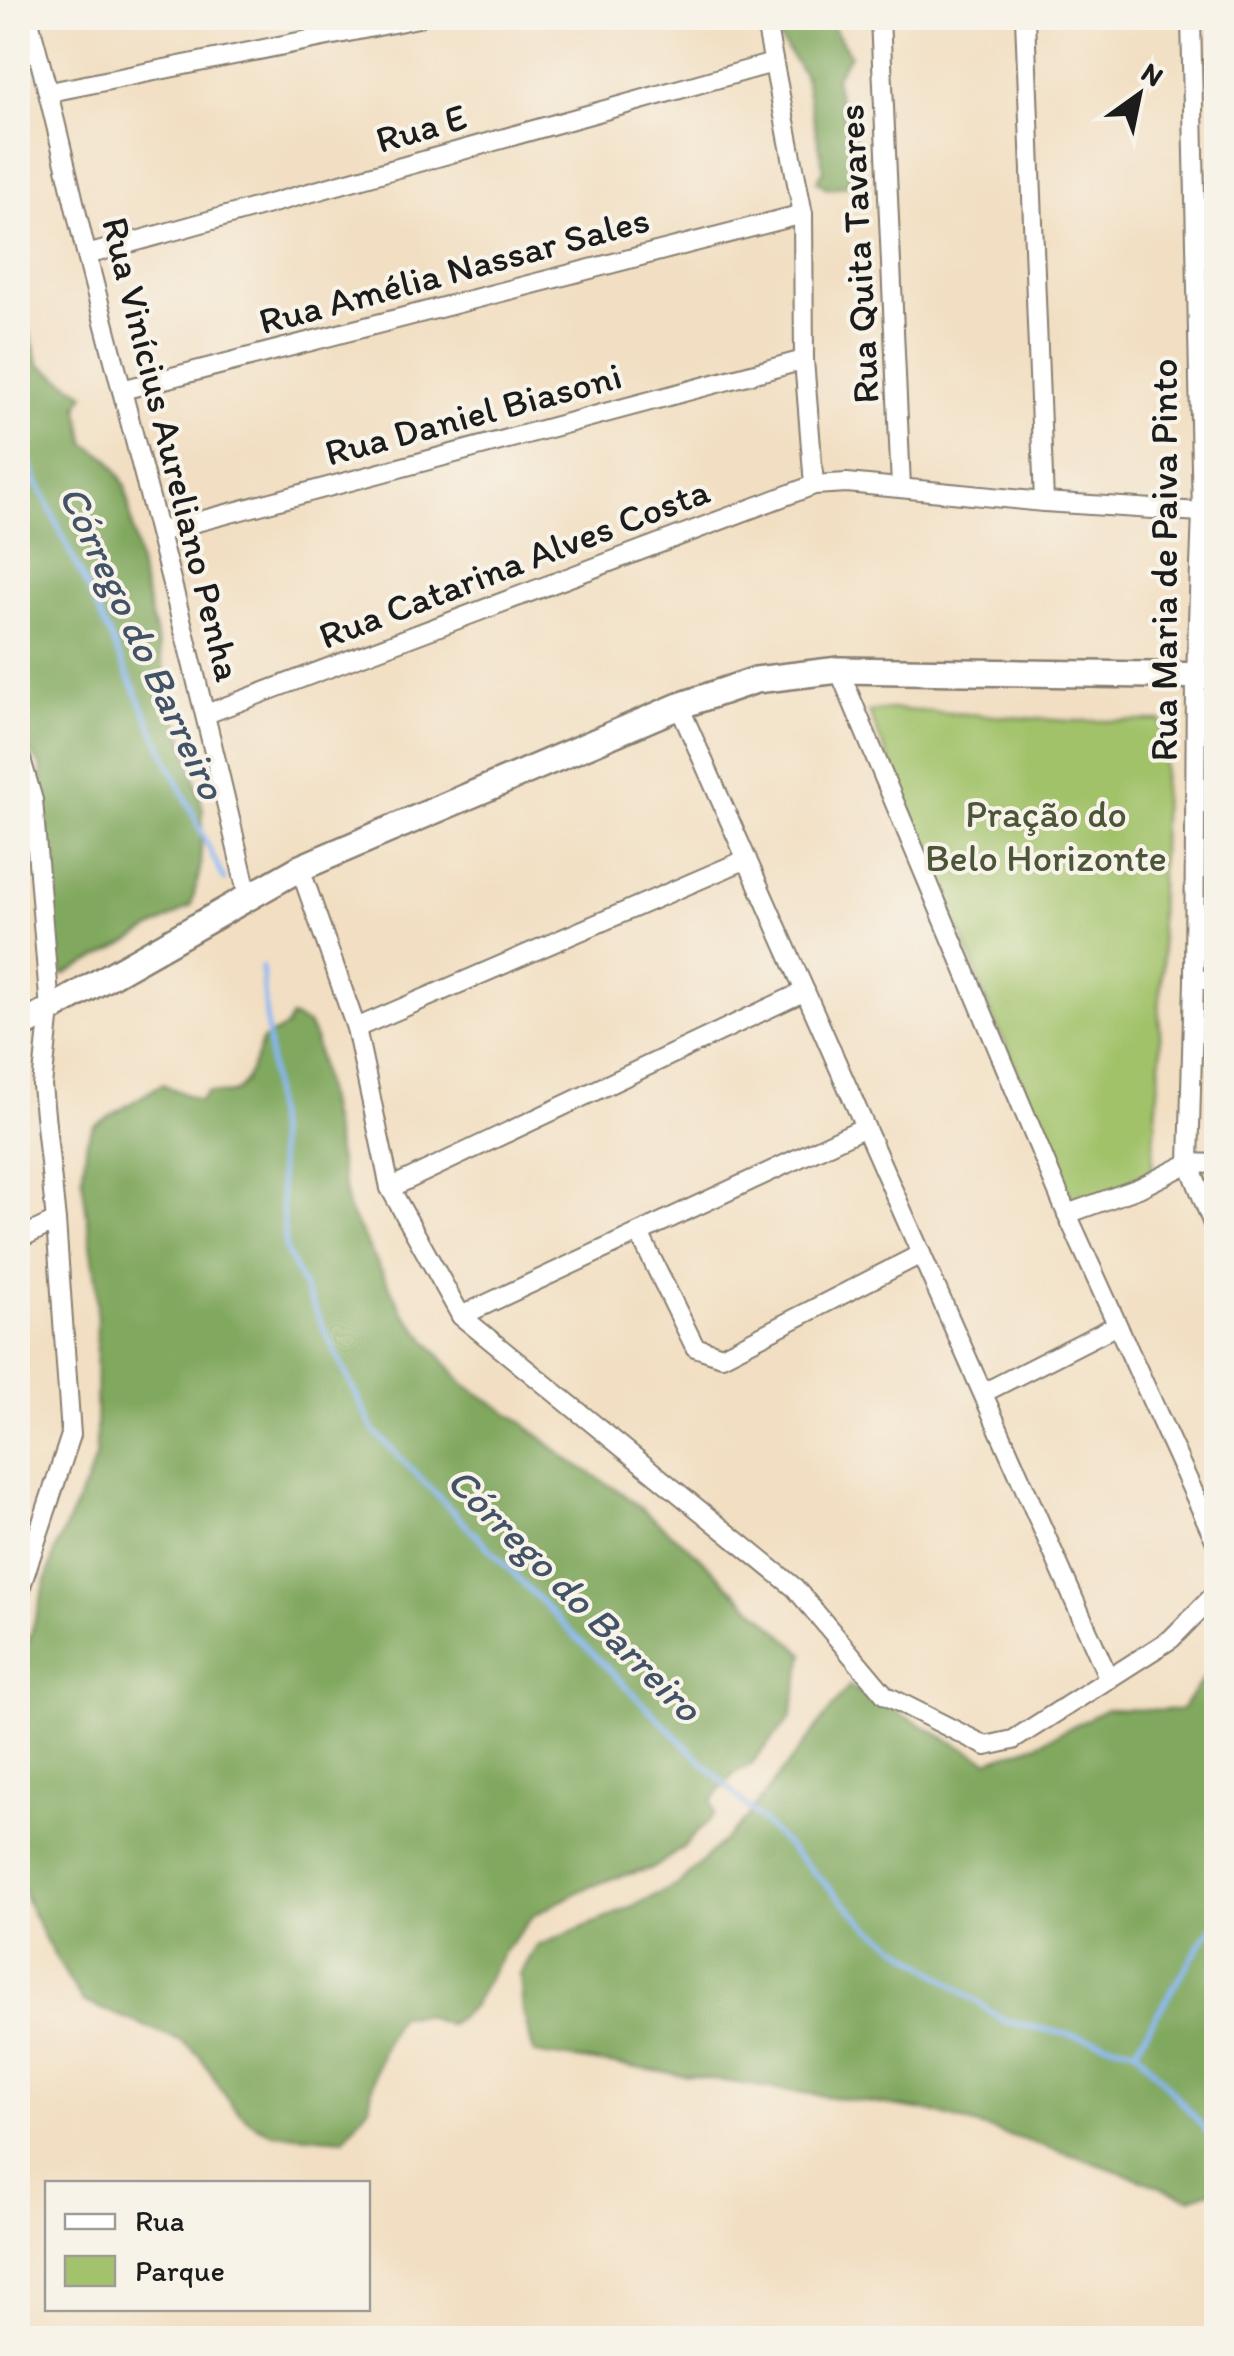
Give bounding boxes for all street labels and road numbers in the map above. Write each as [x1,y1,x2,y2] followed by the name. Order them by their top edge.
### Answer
[370,93,472,163] street label: Rua E
[827,103,889,405] street label: Rua Quita Tavares
[254,196,654,344] street label: Rua Amélia Nassar Sales
[92,212,252,686] street label: Rua Vinícius Aureliano Penha
[320,352,626,476] street label: Rua Daniel Biasoni
[1141,358,1187,762] street label: Rua Maria de Paiva Pinto
[312,467,716,659] street label: Rua Catarina Alves Costa

